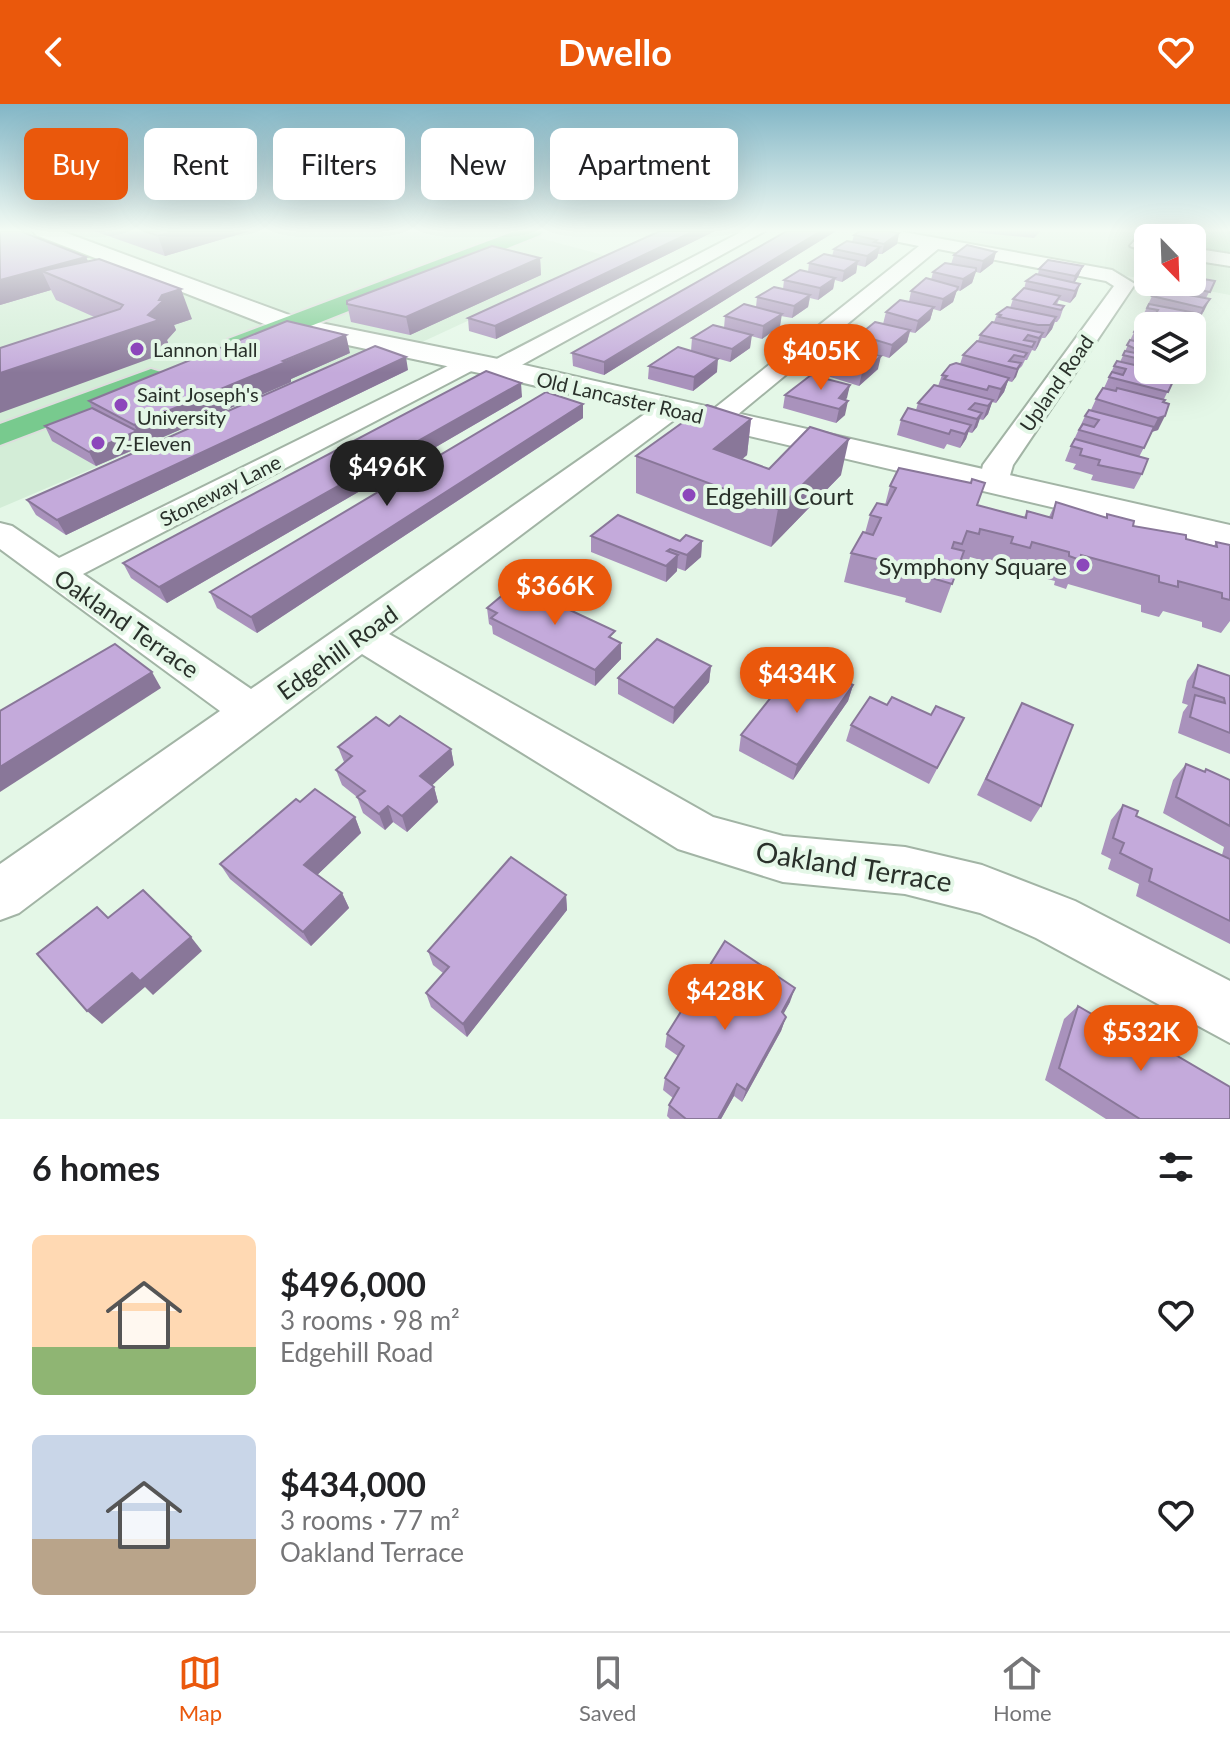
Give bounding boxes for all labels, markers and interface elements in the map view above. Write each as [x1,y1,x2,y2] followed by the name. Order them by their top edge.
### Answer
[32,30,76,74] icon: back
[558,30,672,74] text: Dwello
[1154,30,1198,74] icon: heart
[24,128,128,200] chip: Buy
[144,128,257,200] chip: Rent
[273,128,405,200] chip: Filters
[421,128,534,200] chip: New
[550,128,738,200] chip: Apartment
[1134,224,1206,296] north arrow
[1134,224,1206,384] map controls
[1134,312,1206,384] button: layers
[765,324,877,392] pin: $405K
[1014,330,1098,436] street label: Upland Road
[782,334,860,366] text: $405K
[153,337,258,361] place label: Lannon Hall
[128,340,146,358] marker: Lannon Hall
[534,366,706,428] street label: Old Lancaster Road
[137,382,259,429] place label: Saint Joseph's University
[112,396,130,414] marker: Saint Joseph's University
[114,431,191,455] place label: 7-Eleven
[89,434,107,452] marker: 7-Eleven
[331,440,443,508] pin: $496K
[155,449,285,531] street label: Stoneway Lane
[348,450,426,482] text: $496K
[705,481,854,510] place label: Edgehill Court
[680,486,698,504] marker: Edgehill Court
[878,551,1067,580] place label: Symphony Square
[1074,556,1092,574] marker: Symphony Square
[499,559,611,627] pin: $366K
[49,562,205,684] street label: Oakland Terrace
[516,569,594,601] text: $366K
[271,599,403,705] street label: Edgehill Road
[741,647,853,715] pin: $434K
[758,657,836,689] text: $434K
[753,834,955,898] street label: Oakland Terrace
[669,964,781,1032] pin: $428K
[686,974,764,1006] text: $428K
[1085,1005,1197,1073] pin: $532K
[1102,1015,1180,1047] text: $532K
[1154,1145,1198,1189] icon: filters
[32,1147,160,1188] text: 6 homes
[280,1263,426,1304] text: $496,000
[96,1267,192,1363] icon: home
[1154,1293,1198,1337] icon: heart
[280,1304,460,1336] text: 3 rooms · 98 m²
[280,1336,433,1368] text: Edgehill Road
[280,1463,426,1504] text: $434,000
[96,1467,192,1563] icon: home
[1154,1493,1198,1537] icon: heart
[280,1504,460,1536] text: 3 rooms · 77 m²
[280,1536,464,1568] text: Oakland Terrace
[178,1651,222,1726] tab: Map
[579,1651,636,1726] tab: Saved
[993,1651,1052,1726] tab: Home

